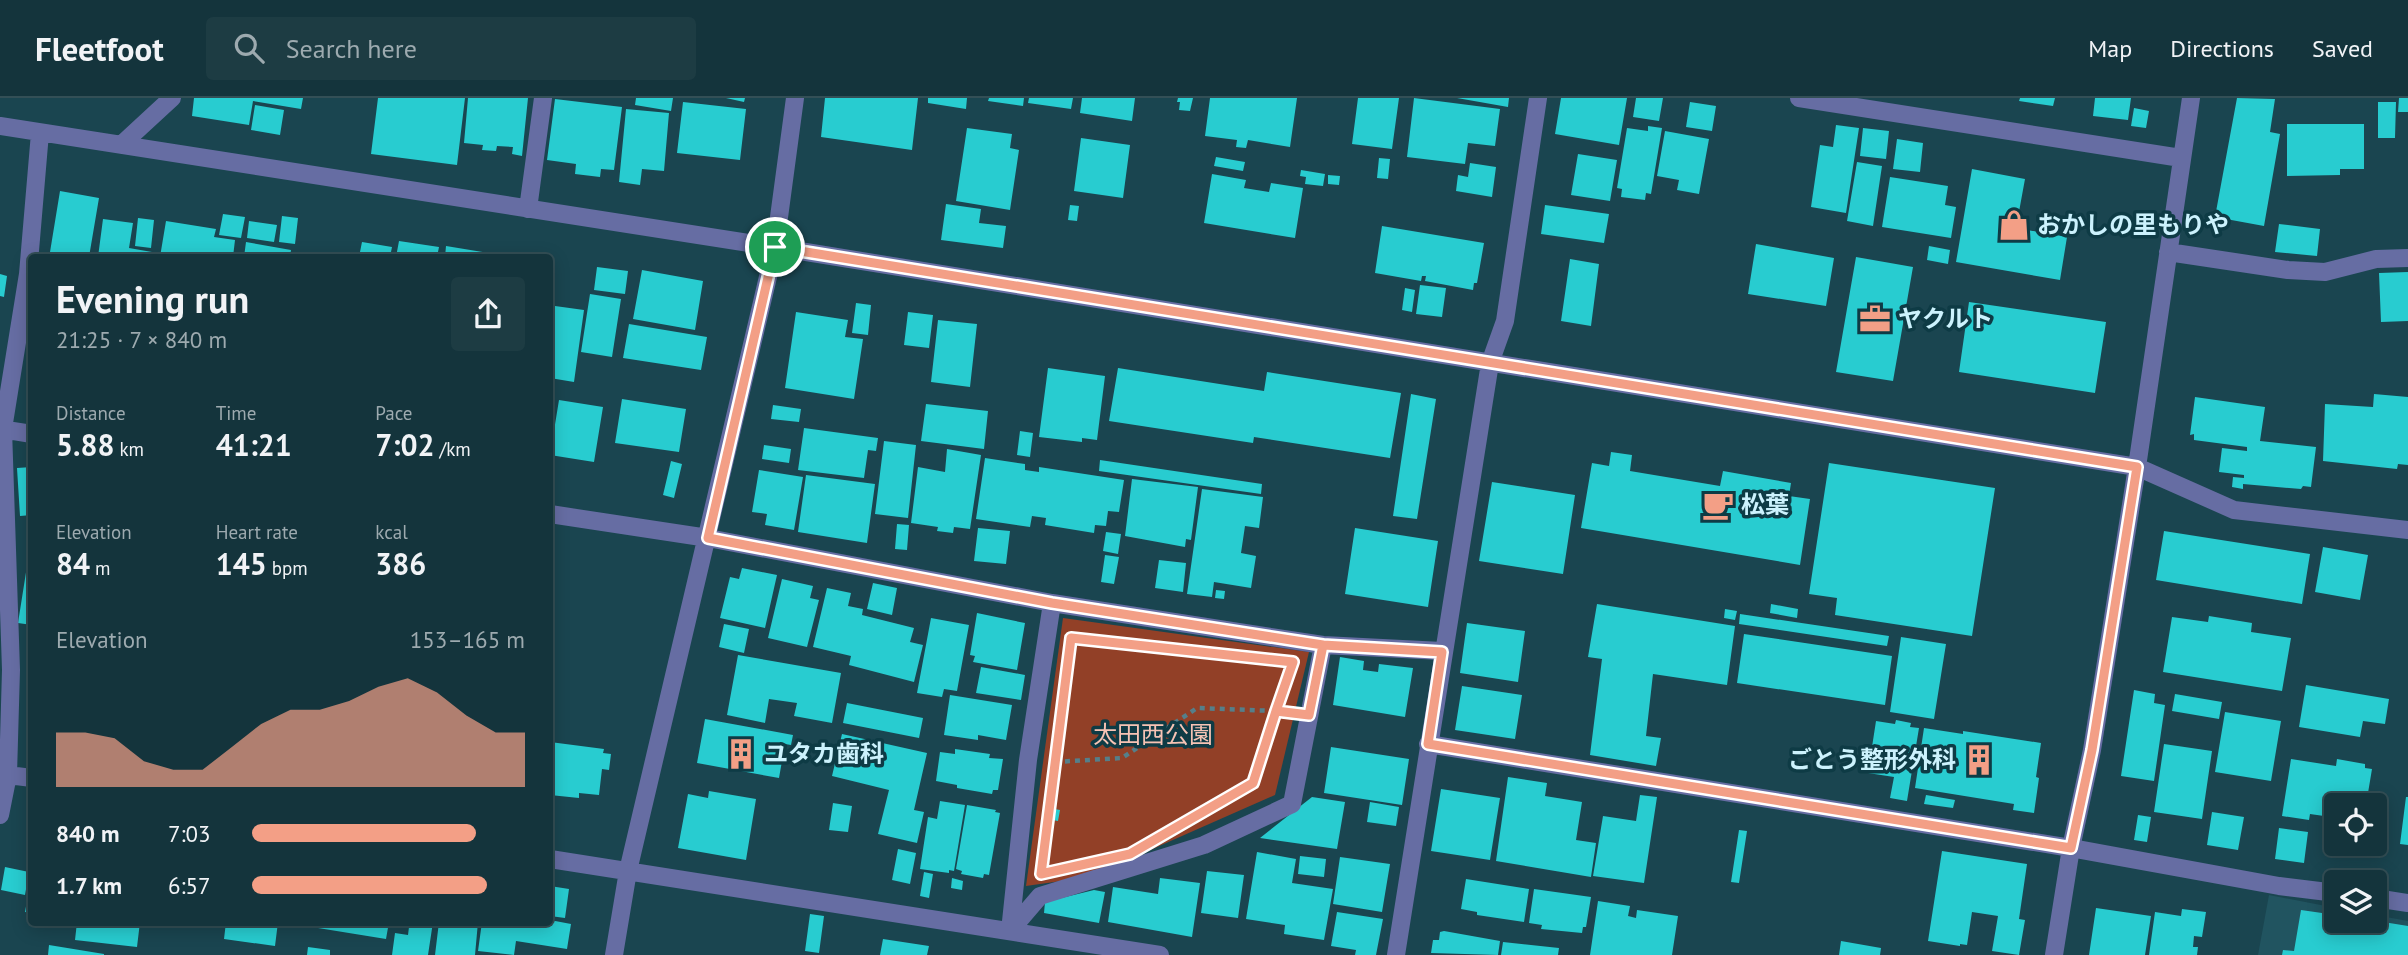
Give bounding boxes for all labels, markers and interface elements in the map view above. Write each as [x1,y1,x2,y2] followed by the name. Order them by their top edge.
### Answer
[206,17,696,80] search box
[35,27,164,70] text: Fleetfoot
[230,29,268,67] icon: search
[286,32,417,65] text: Search here
[2088,33,2132,64] text: Map
[2170,33,2274,64] text: Directions
[2312,33,2373,64] text: Saved
[1997,208,2031,242] shop icon: おかしの里もりや
[2037,209,2229,240] place label: おかしの里もりや
[745,217,805,277] pin
[756,228,794,266] icon: arrive
[56,274,249,323] text: Evening run
[451,277,525,351] button: share
[1858,302,1892,336] office icon: ヤクルト
[1898,303,1993,334] place label: ヤクルト
[56,325,227,354] text: 21:25 · 7 × 840 m
[56,401,126,425] text: Distance
[216,401,256,425] text: Time
[375,401,413,425] text: Pace
[56,425,114,464] text: 5.88
[216,425,292,464] text: 41:21
[375,425,434,464] text: 7:02
[114,437,144,461] text: km
[434,437,471,461] text: /km
[1701,488,1735,522] cafe icon: 松葉
[1741,489,1789,520] place label: 松葉
[56,520,132,544] text: Elevation
[216,520,298,544] text: Heart rate
[375,520,408,544] text: kcal
[56,544,90,583] text: 84
[216,544,267,583] text: 145
[375,544,426,583] text: 386
[90,556,111,580] text: m
[267,556,308,580] text: bpm
[56,625,148,654] text: Elevation
[410,625,525,654] text: 153–165 m
[1093,719,1213,750] park label: 太田西公園
[724,737,758,771] building icon: ユタカ歯科
[764,738,884,769] place label: ユタカ歯科
[1962,743,1996,777] building icon: ごとう整形外科
[1788,744,1956,775] place label: ごとう整形外科
[2324,793,2387,933] map controls
[2324,793,2387,856] button: locate
[56,819,119,848] text: 840 m
[168,819,211,848] text: 7:03
[2324,870,2387,933] button: layers
[56,871,122,900] text: 1.7 km
[168,871,211,900] text: 6:57

